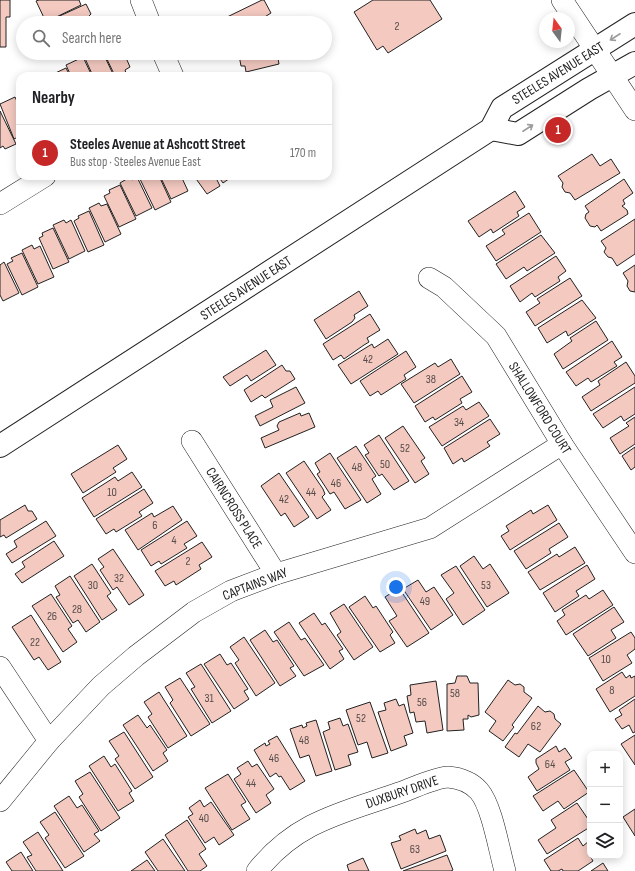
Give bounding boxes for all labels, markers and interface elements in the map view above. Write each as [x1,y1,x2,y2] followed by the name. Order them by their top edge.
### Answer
[539,12,575,48] north arrow
[16,16,332,60] search box
[395,19,400,34] house number: 2
[30,27,52,49] icon: search
[62,29,122,48] text: Search here
[610,33,621,41] one-way arrow
[509,38,607,108] street label: STEELES AVENUE EAST
[32,88,75,108] text: Nearby
[545,115,571,145] pin: 1
[522,124,533,132] one-way arrow
[70,135,245,154] text: Steeles Avenue at Ashcott Street
[42,145,48,161] text: 1
[290,145,316,161] text: 170 m
[70,154,201,170] text: Bus stop · Steeles Avenue East
[197,252,295,324] street label: STEELES AVENUE EAST
[363,352,373,367] house number: 42
[505,359,575,457] street label: SHALLOWFORD COURT
[426,372,436,387] house number: 38
[454,415,464,430] house number: 34
[400,441,410,456] house number: 52
[380,457,390,472] house number: 50
[352,460,362,475] house number: 48
[202,464,266,552] street label: CAIRNCROSS PLACE
[331,476,341,491] house number: 46
[107,485,117,500] house number: 10
[306,485,316,500] house number: 44
[279,492,289,507] house number: 42
[152,518,158,533] house number: 6
[171,533,177,548] house number: 4
[186,554,191,569] house number: 2
[220,564,290,604] street label: CAPTAINS WAY
[114,571,124,586] house number: 32
[386,577,406,597] your location
[88,578,98,593] house number: 30
[481,578,491,593] house number: 53
[420,594,430,609] house number: 49
[72,602,82,617] house number: 28
[47,609,57,624] house number: 26
[30,635,40,650] house number: 22
[601,652,611,667] house number: 10
[609,683,615,698] house number: 8
[450,686,460,701] house number: 58
[204,691,214,706] house number: 31
[417,695,427,710] house number: 56
[356,711,366,726] house number: 52
[531,719,541,734] house number: 62
[299,733,309,748] house number: 48
[269,751,279,766] house number: 46
[587,751,623,859] map controls
[587,751,623,787] button: +
[545,757,555,772] house number: 64
[364,772,441,812] street label: DUXBURY DRIVE
[246,776,256,791] house number: 44
[587,787,623,823] button: −
[199,811,209,826] house number: 40
[587,823,623,859] button: layers
[410,842,420,857] house number: 63

